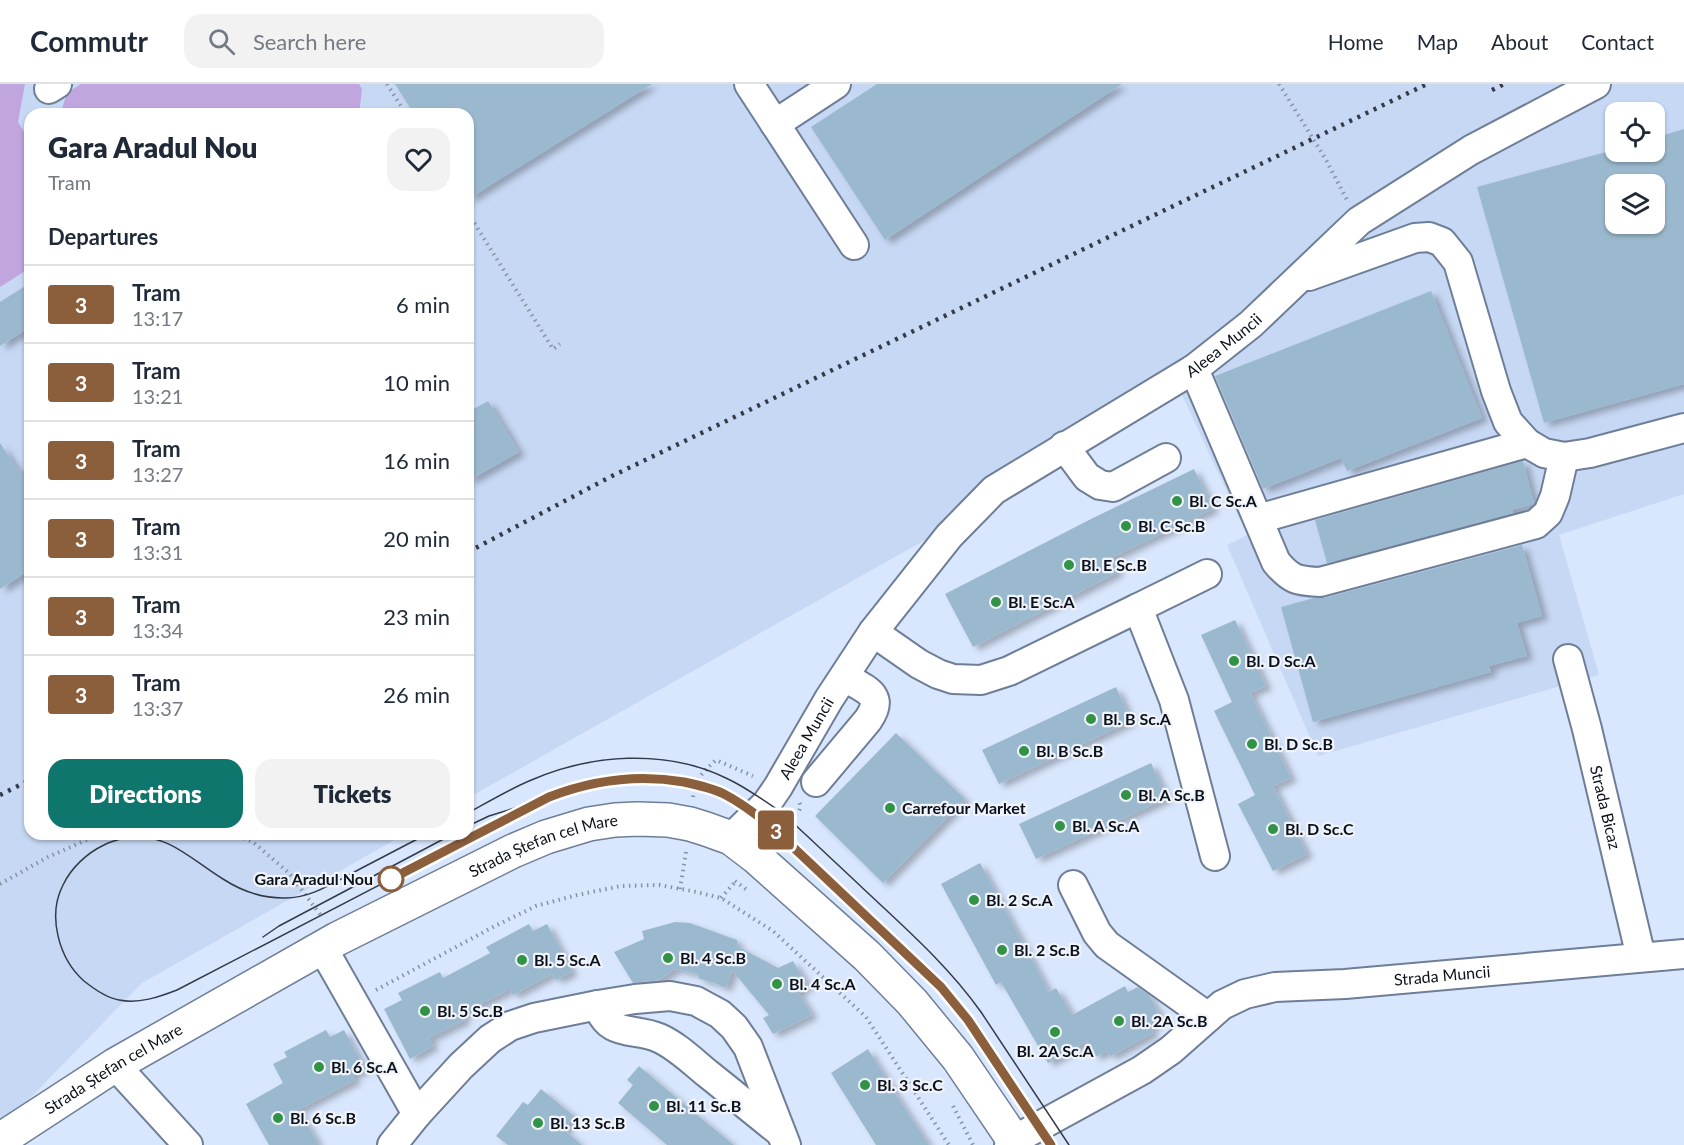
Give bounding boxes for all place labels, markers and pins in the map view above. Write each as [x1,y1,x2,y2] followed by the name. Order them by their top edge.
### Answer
[1189,491,1258,510] place label: Bl. C Sc.A
[1170,494,1184,508] marker: Bl. C Sc.A
[1138,516,1205,535] place label: Bl. C Sc.B
[1119,519,1133,533] marker: Bl. C Sc.B
[1081,555,1147,574] place label: Bl. E Sc.B
[1062,558,1076,572] marker: Bl. E Sc.B
[1008,592,1075,611] place label: Bl. E Sc.A
[989,595,1003,609] marker: Bl. E Sc.A
[1246,651,1316,670] place label: Bl. D Sc.A
[1227,654,1241,668] marker: Bl. D Sc.A
[1103,709,1172,728] place label: Bl. B Sc.A
[1084,712,1098,726] marker: Bl. B Sc.A
[1264,734,1333,753] place label: Bl. D Sc.B
[1245,737,1259,751] marker: Bl. D Sc.B
[1036,741,1103,760] place label: Bl. B Sc.B
[1017,744,1031,758] marker: Bl. B Sc.B
[1138,785,1205,804] place label: Bl. A Sc.B
[1119,788,1133,802] marker: Bl. A Sc.B
[902,798,1026,817] place label: Carrefour Market
[883,801,897,815] marker: Carrefour Market
[1072,816,1140,835] place label: Bl. A Sc.A
[1053,819,1067,833] marker: Bl. A Sc.A
[1285,819,1354,838] place label: Bl. D Sc.C
[1266,822,1280,836] marker: Bl. D Sc.C
[378,866,404,892] marker: Gara Aradul Nou
[255,869,373,888] place label: Gara Aradul Nou
[986,890,1053,909] place label: Bl. 2 Sc.A
[967,893,981,907] marker: Bl. 2 Sc.A
[1014,940,1080,959] place label: Bl. 2 Sc.B
[995,943,1009,957] marker: Bl. 2 Sc.B
[680,948,746,967] place label: Bl. 4 Sc.B
[534,950,601,969] place label: Bl. 5 Sc.A
[661,951,675,965] marker: Bl. 4 Sc.B
[515,953,529,967] marker: Bl. 5 Sc.A
[789,974,856,993] place label: Bl. 4 Sc.A
[770,977,784,991] marker: Bl. 4 Sc.A
[437,1001,503,1020] place label: Bl. 5 Sc.B
[418,1004,432,1018] marker: Bl. 5 Sc.B
[1131,1011,1208,1030] place label: Bl. 2A Sc.B
[1112,1014,1126,1028] marker: Bl. 2A Sc.B
[1048,1025,1062,1039] marker: Bl. 2A Sc.A
[1016,1041,1094,1060] place label: Bl. 2A Sc.A
[331,1057,398,1076] place label: Bl. 6 Sc.A
[312,1060,326,1074] marker: Bl. 6 Sc.A
[877,1075,943,1094] place label: Bl. 3 Sc.C
[858,1078,872,1092] marker: Bl. 3 Sc.C
[666,1096,741,1115] place label: Bl. 11 Sc.B
[647,1099,661,1113] marker: Bl. 11 Sc.B
[290,1108,356,1127] place label: Bl. 6 Sc.B
[271,1111,285,1125] marker: Bl. 6 Sc.B
[550,1113,625,1132] place label: Bl. 13 Sc.B
[531,1116,545,1130] marker: Bl. 13 Sc.B

